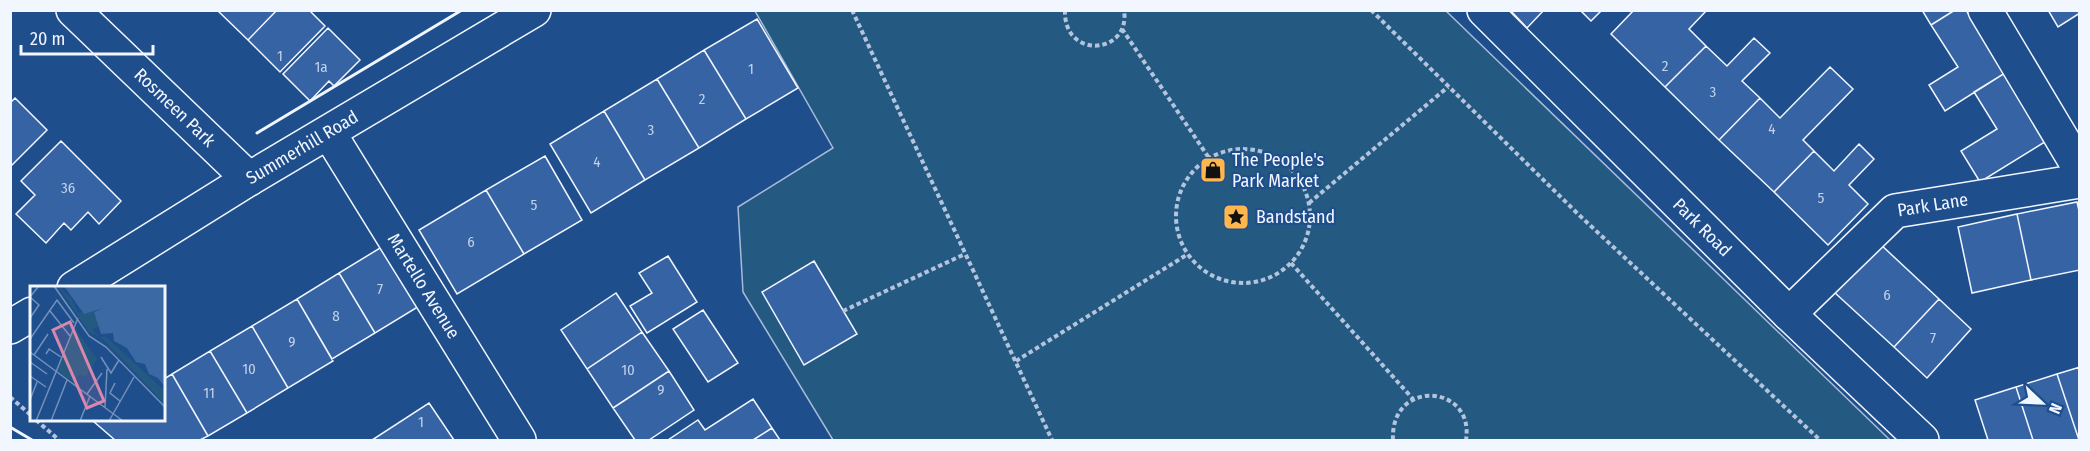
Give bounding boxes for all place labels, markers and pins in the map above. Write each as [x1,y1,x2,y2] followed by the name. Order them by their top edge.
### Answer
[1232,149,1325,192] place label: The People's Park Market
[1198,155,1228,185] shop icon: The People's Park Market
[1221,202,1251,232] place icon: Bandstand
[1256,206,1335,228] place label: Bandstand

